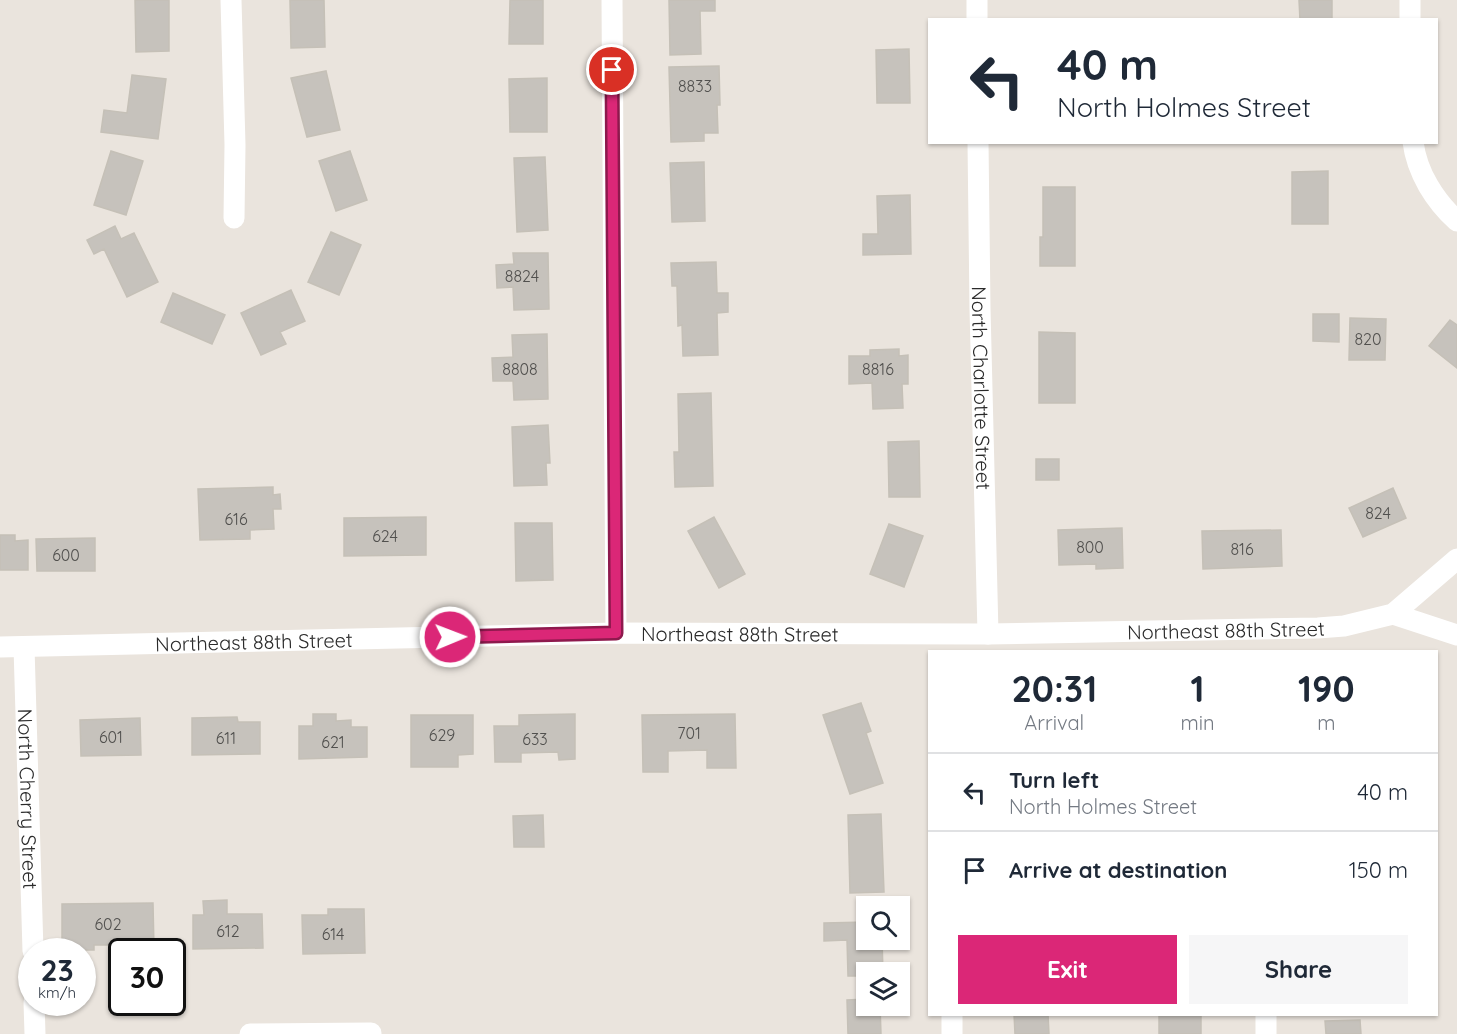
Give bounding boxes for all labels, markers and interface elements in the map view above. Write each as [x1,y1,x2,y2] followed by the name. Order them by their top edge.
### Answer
[1057,38,1158,91] text: 40 m
[958,42,1036,120] icon: left
[586,44,637,95] pin
[595,53,628,86] icon: arrive
[678,76,712,96] house number: 8833
[1057,90,1311,124] text: North Holmes Street
[505,266,539,286] house number: 8824
[967,286,997,490] street label: North Charlotte Street
[1354,329,1382,349] house number: 820
[502,359,538,379] house number: 8808
[862,359,894,379] house number: 8816
[1365,503,1391,523] house number: 824
[224,509,248,529] house number: 616
[372,526,398,546] house number: 624
[1076,537,1104,557] house number: 800
[1230,539,1254,559] house number: 816
[52,545,80,565] house number: 600
[418,605,482,669] position arrow
[1127,615,1326,644] street label: Northeast 88th Street
[641,621,839,646] street label: Northeast 88th Street
[155,626,353,656] street label: Northeast 88th Street
[1011,666,1097,711] text: 20:31
[1191,666,1205,711] text: 1
[1298,666,1355,711] text: 190
[13,708,44,890] street label: North Cherry Street
[1024,710,1084,735] text: Arrival
[1181,710,1215,735] text: min
[1317,710,1335,735] text: m
[677,723,701,743] house number: 701
[429,725,455,745] house number: 629
[99,727,123,747] house number: 601
[216,728,236,748] house number: 611
[522,729,548,749] house number: 633
[321,732,345,752] house number: 621
[1009,766,1099,794] text: Turn left
[958,776,991,809] icon: left
[1357,778,1408,806] text: 40 m
[1009,794,1197,819] text: North Holmes Street
[958,854,991,887] icon: arrive
[1009,856,1227,884] text: Arrive at destination
[1349,856,1408,884] text: 150 m
[856,896,910,1016] map controls
[856,896,910,950] button: search
[95,914,122,934] house number: 602
[216,921,240,941] house number: 612
[322,924,344,944] house number: 614
[958,935,1177,1004] button: Exit
[1189,935,1408,1004] button: Share
[108,938,186,1016] speed limit sign: 30
[40,951,74,989] text: 23
[856,962,910,1016] button: layers
[38,983,76,1002] text: km/h

